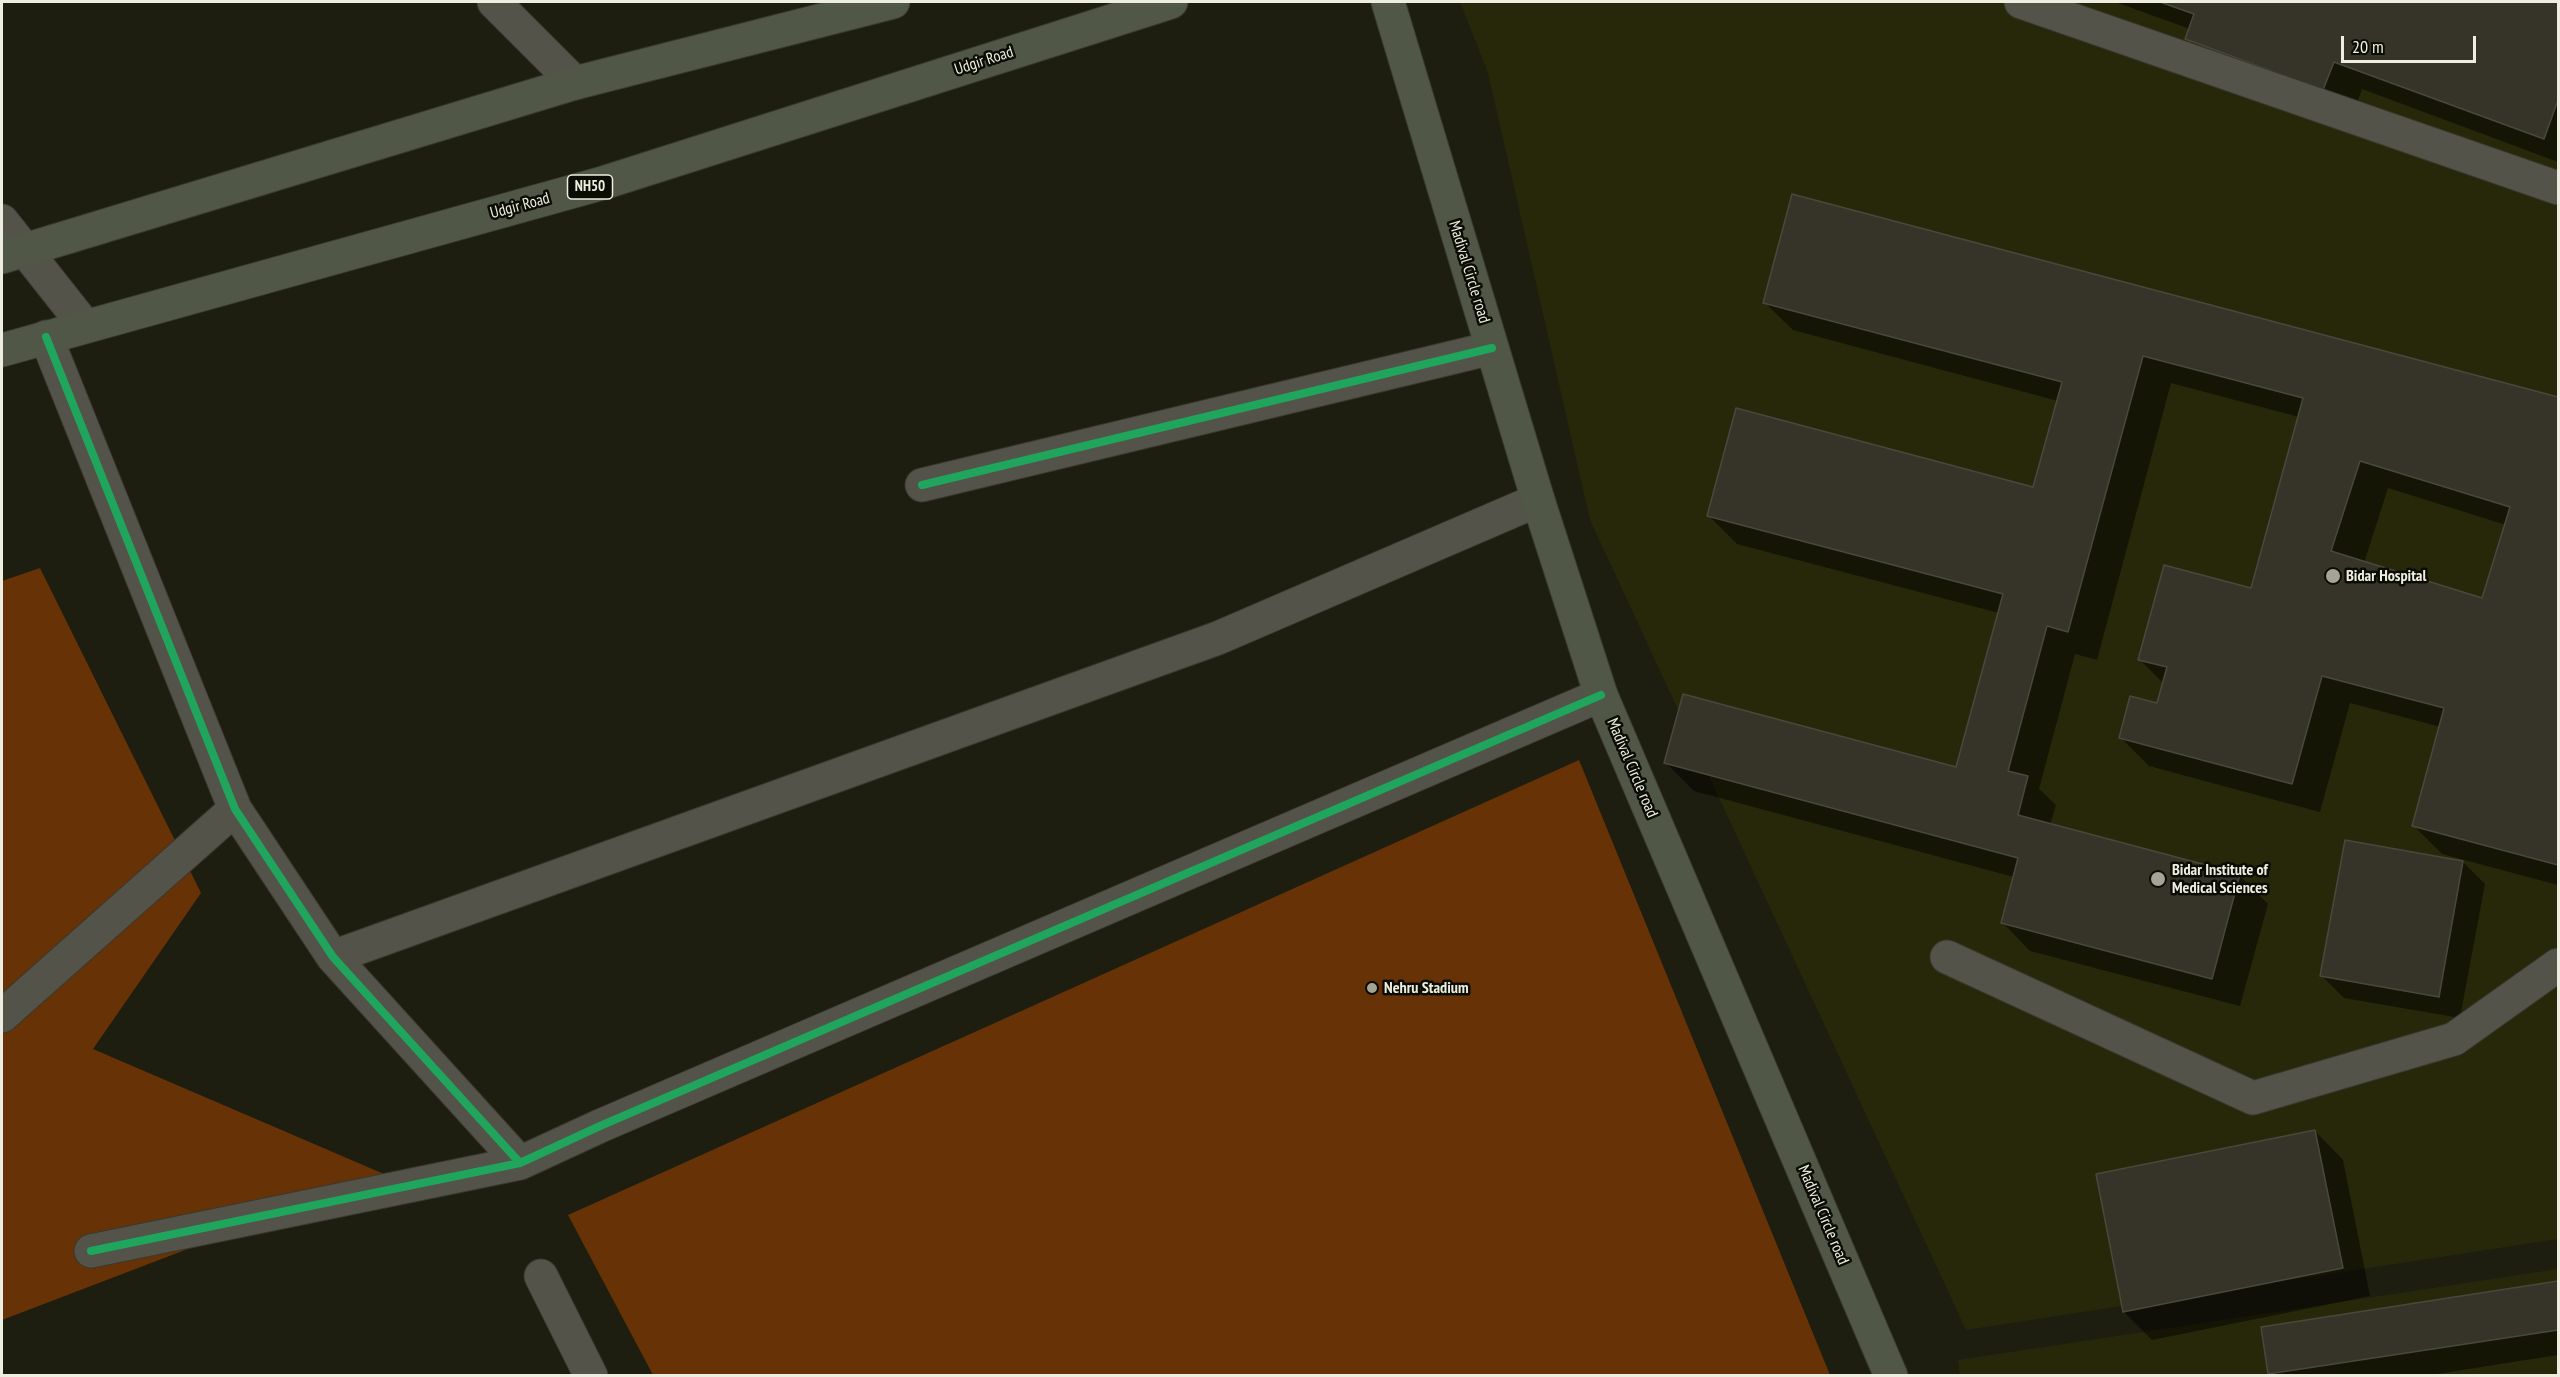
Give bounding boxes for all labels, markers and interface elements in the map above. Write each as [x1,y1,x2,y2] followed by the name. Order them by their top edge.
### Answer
[2344,24,2479,62] scale bar
[2352,35,2384,58] text: 20 m
[952,42,1016,80] street label: Udgir Road
[568,175,612,199] road number: NH50
[488,189,552,223] street label: Udgir Road
[1444,219,1494,325] street label: Madival Circle road
[2346,566,2426,586] place label: Bidar Hospital
[2324,567,2342,585] marker: Bidar Hospital
[1602,715,1662,821] street label: Madival Circle road
[2172,860,2268,898] place label: Bidar Institute of Medical Sciences
[2149,870,2167,888] marker: Bidar Institute of Medical Sciences
[1384,978,1469,998] place label: Nehru Stadium
[1365,981,1379,995] marker: Nehru Stadium
[1793,1162,1853,1268] street label: Madival Circle road

